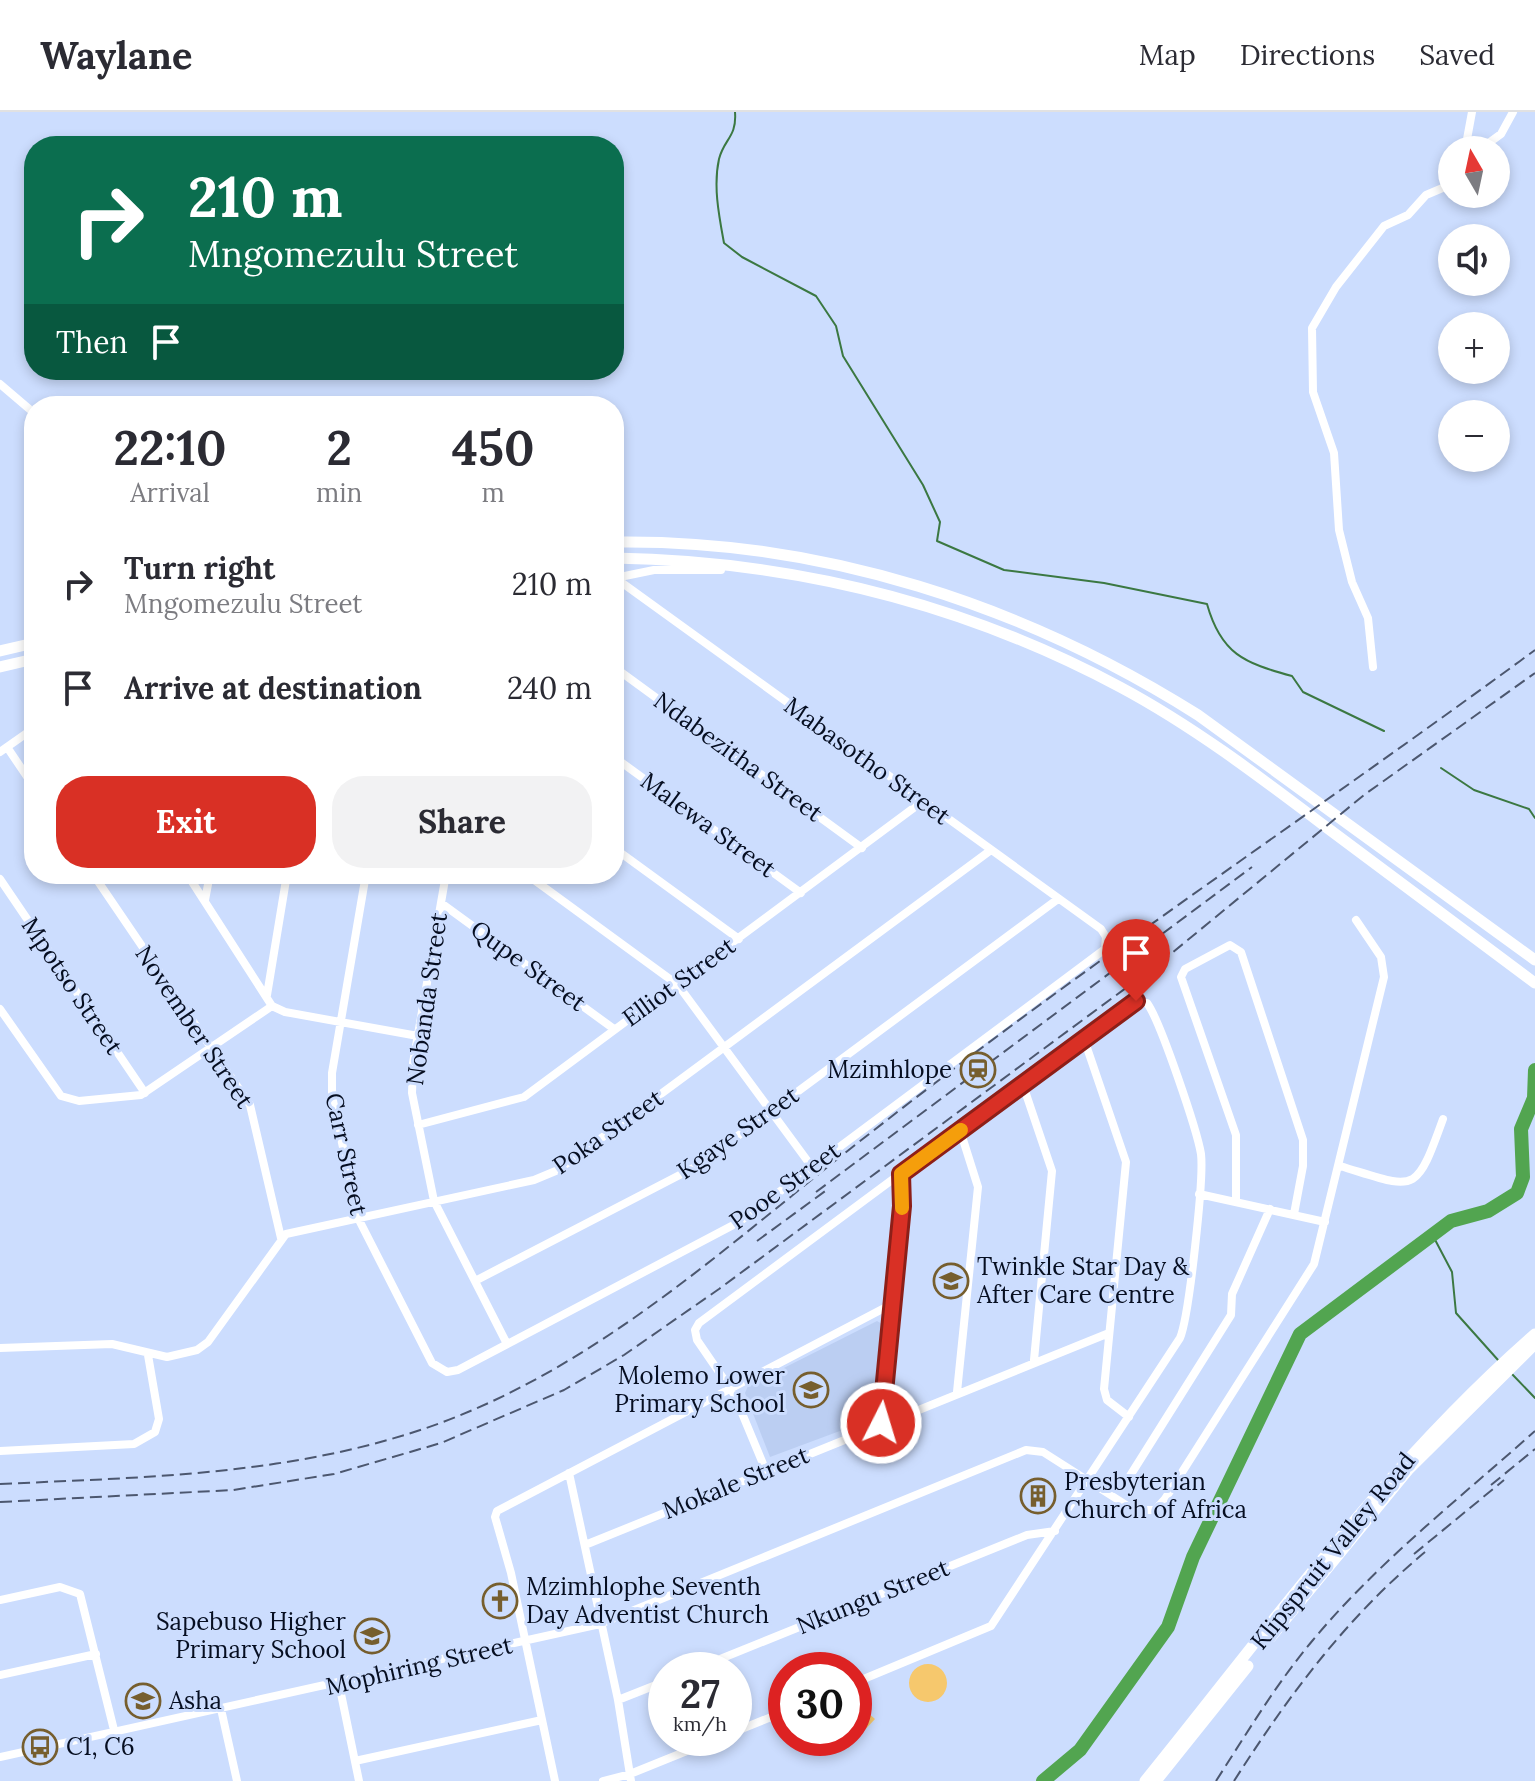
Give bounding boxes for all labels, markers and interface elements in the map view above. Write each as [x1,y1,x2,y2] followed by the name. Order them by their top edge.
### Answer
[40,31,192,79] text: Waylane
[1139,37,1196,73] text: Map
[1240,37,1375,73] text: Directions
[1419,37,1495,73] text: Saved
[1438,136,1510,208] north arrow
[1438,136,1510,472] map controls
[188,161,342,232] text: 210 m
[56,168,160,272] icon: right
[1438,224,1510,296] button: sound
[188,231,518,277] text: Mngomezulu Street
[1438,312,1510,384] button: +
[144,320,188,364] icon: arrive
[56,323,128,361] text: Then
[1438,400,1510,472] button: −
[113,417,227,478] text: 22:10
[326,417,352,478] text: 2
[452,417,535,478] text: 450
[130,476,210,509] text: Arrival
[316,476,362,509] text: min
[482,476,505,509] text: m
[124,549,275,587] text: Turn right
[56,562,100,606] icon: right
[512,565,592,603] text: 210 m
[124,587,362,620] text: Mngomezulu Street
[56,666,100,710] icon: arrive
[124,669,422,707] text: Arrive at destination
[507,669,592,707] text: 240 m
[648,685,830,829] street label: Ndabezitha Street
[778,690,957,832] street label: Mabasotho Street
[635,765,783,884] street label: Malewa Street
[56,776,316,868] button: Exit
[332,776,592,868] button: Share
[399,910,454,1087] street label: Nobanda Street
[15,911,130,1061] street label: Mpotso Street
[465,913,593,1018] street label: Qupe Street
[1102,919,1170,1001] pin
[616,930,742,1033] street label: Elliot Street
[1114,931,1158,975] icon: arrive
[128,939,261,1115] street label: November Street
[959,1051,997,1089] station icon: Mzimhlope
[827,1054,952,1085] place label: Mzimhlope
[671,1079,805,1186] street label: Kgaye Street
[546,1082,670,1181] street label: Poka Street
[318,1090,375,1219] street label: Carr Street
[723,1135,847,1236] street label: Pooe Street
[976,1251,1189,1310] place label: Twinkle Star Day & After Care Centre
[932,1262,970,1300] school or university icon: Twinkle Star Day & After Care Centre
[614,1360,786,1419] place label: Molemo Lower Primary School
[792,1371,830,1409] school or university icon: Molemo Lower Primary School
[839,1381,923,1465] position arrow
[658,1439,814,1526] street label: Mokale Street
[1243,1446,1422,1656] street label: Klipspruit Valley Road
[1064,1466,1247,1525] place label: Presbyterian Church of Africa
[1019,1477,1057,1515] building icon: Presbyterian Church of Africa
[792,1552,954,1641] street label: Nkungu Street
[526,1571,769,1630] place label: Mzimhlophe Seventh Day Adventist Church
[481,1582,519,1620] church icon: Mzimhlophe Seventh Day Adventist Church
[156,1606,347,1665] place label: Sapebuso Higher Primary School
[353,1617,391,1655] school or university icon: Sapebuso Higher Primary School
[323,1629,516,1702] street label: Mophiring Street
[768,1652,872,1756] speed limit sign: 30
[680,1668,720,1719] text: 27
[124,1682,162,1720] school or university icon: Asha
[168,1685,222,1716] place label: Asha
[673,1711,727,1736] text: km/h
[21,1728,59,1766] bus stop icon: C1, C6
[66,1731,135,1762] place label: C1, C6

